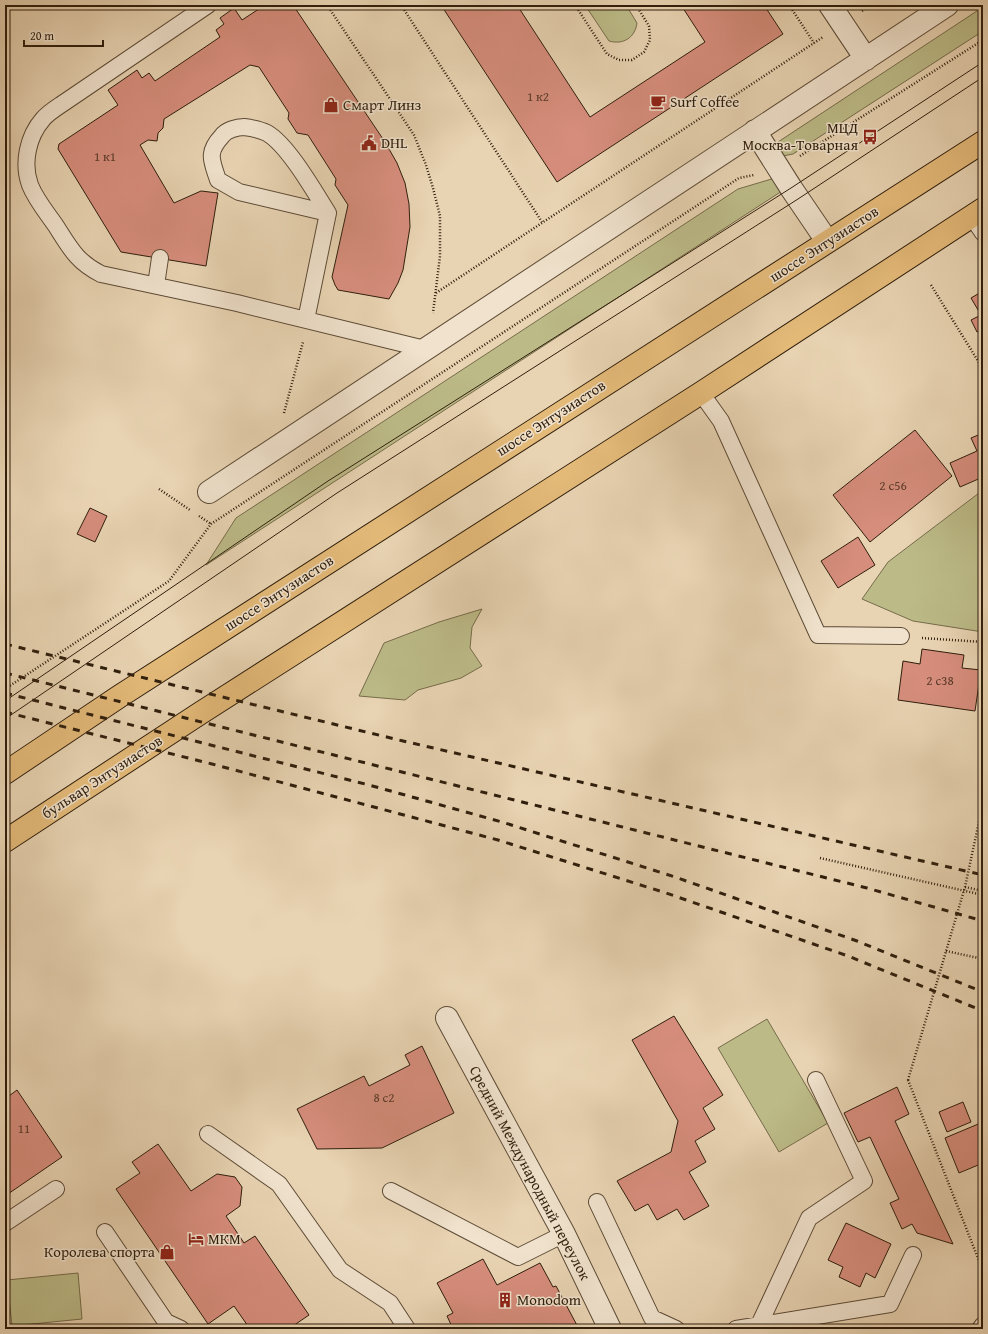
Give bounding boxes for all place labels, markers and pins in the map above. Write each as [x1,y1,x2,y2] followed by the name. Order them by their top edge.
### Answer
[670,91,739,112] place label: Surf Coffee
[649,93,667,111] cafe icon: Surf Coffee
[343,94,421,115] place label: Смарт Линз
[322,96,340,114] shop icon: Смарт Линз
[742,117,858,155] place label: МЦД Москва-Товарная
[861,128,879,146] bus stop icon: МЦД Москва-Товарная
[381,132,408,153] place label: DHL
[360,134,378,152] public building icon: DHL
[208,1228,241,1249] place label: МКМ
[187,1230,205,1248] hotel icon: МКМ
[44,1241,156,1262] place label: Королева спорта
[158,1243,176,1261] shop icon: Королева спорта
[517,1289,582,1310] place label: Monodom
[496,1291,514,1309] building icon: Monodom

